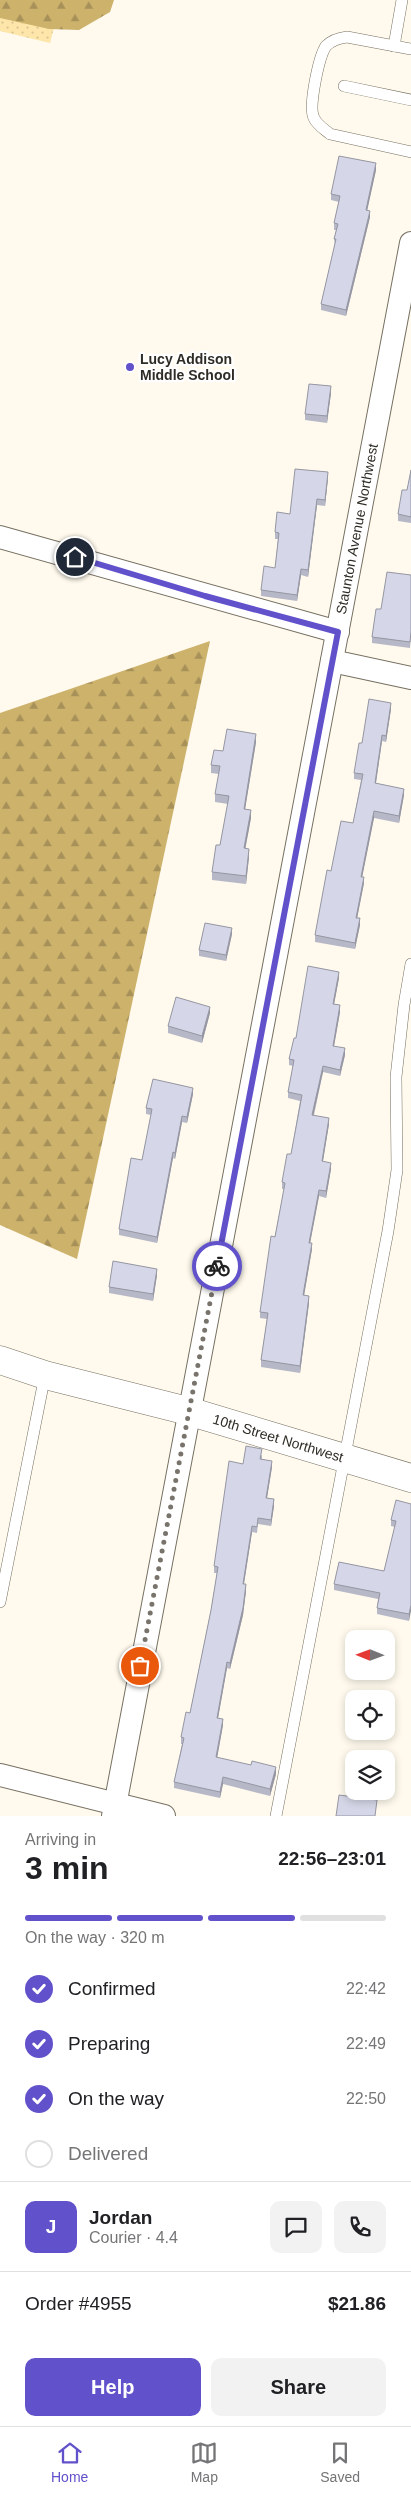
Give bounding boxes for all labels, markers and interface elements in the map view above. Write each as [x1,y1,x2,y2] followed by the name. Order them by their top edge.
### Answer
[140,351,235,383] place label: Lucy Addison Middle School
[124,361,136,373] marker: Lucy Addison Middle School
[333,442,381,616] street label: Staunton Avenue Northwest
[54,536,96,578] pin
[61,543,89,571] icon: home
[192,1241,242,1291] courier
[203,1252,231,1280] icon: bike
[211,1411,345,1465] street label: 10th Street Northwest
[345,1630,395,1680] north arrow
[345,1630,395,1800] map controls
[119,1645,161,1687] pin
[126,1652,154,1680] icon: bag
[345,1690,395,1740] button: locate
[345,1750,395,1800] button: layers
[25,1831,96,1848] text: Arriving in
[278,1848,386,1869] text: 22:56–23:01
[25,1850,109,1886] text: 3 min
[25,1929,165,1946] text: On the way · 320 m
[25,1975,53,2003] icon: check
[68,1978,156,1999] text: Confirmed
[346,1980,386,1997] text: 22:42
[25,2030,53,2058] icon: check
[68,2033,150,2054] text: Preparing
[346,2035,386,2052] text: 22:49
[25,2085,53,2113] icon: check
[68,2088,164,2109] text: On the way
[346,2090,386,2107] text: 22:50
[68,2143,148,2164] text: Delivered
[270,2201,322,2253] button: chat
[334,2201,386,2253] button: phone
[89,2207,152,2228] text: Jordan
[46,2216,56,2237] text: J
[89,2229,178,2246] text: Courier · 4.4
[25,2293,132,2314] text: Order #4955
[328,2293,386,2314] text: $21.86
[25,2358,201,2416] button: Help
[211,2358,386,2416] button: Share
[51,2439,88,2485] tab: Home
[190,2439,218,2485] tab: Map
[320,2439,360,2485] tab: Saved

